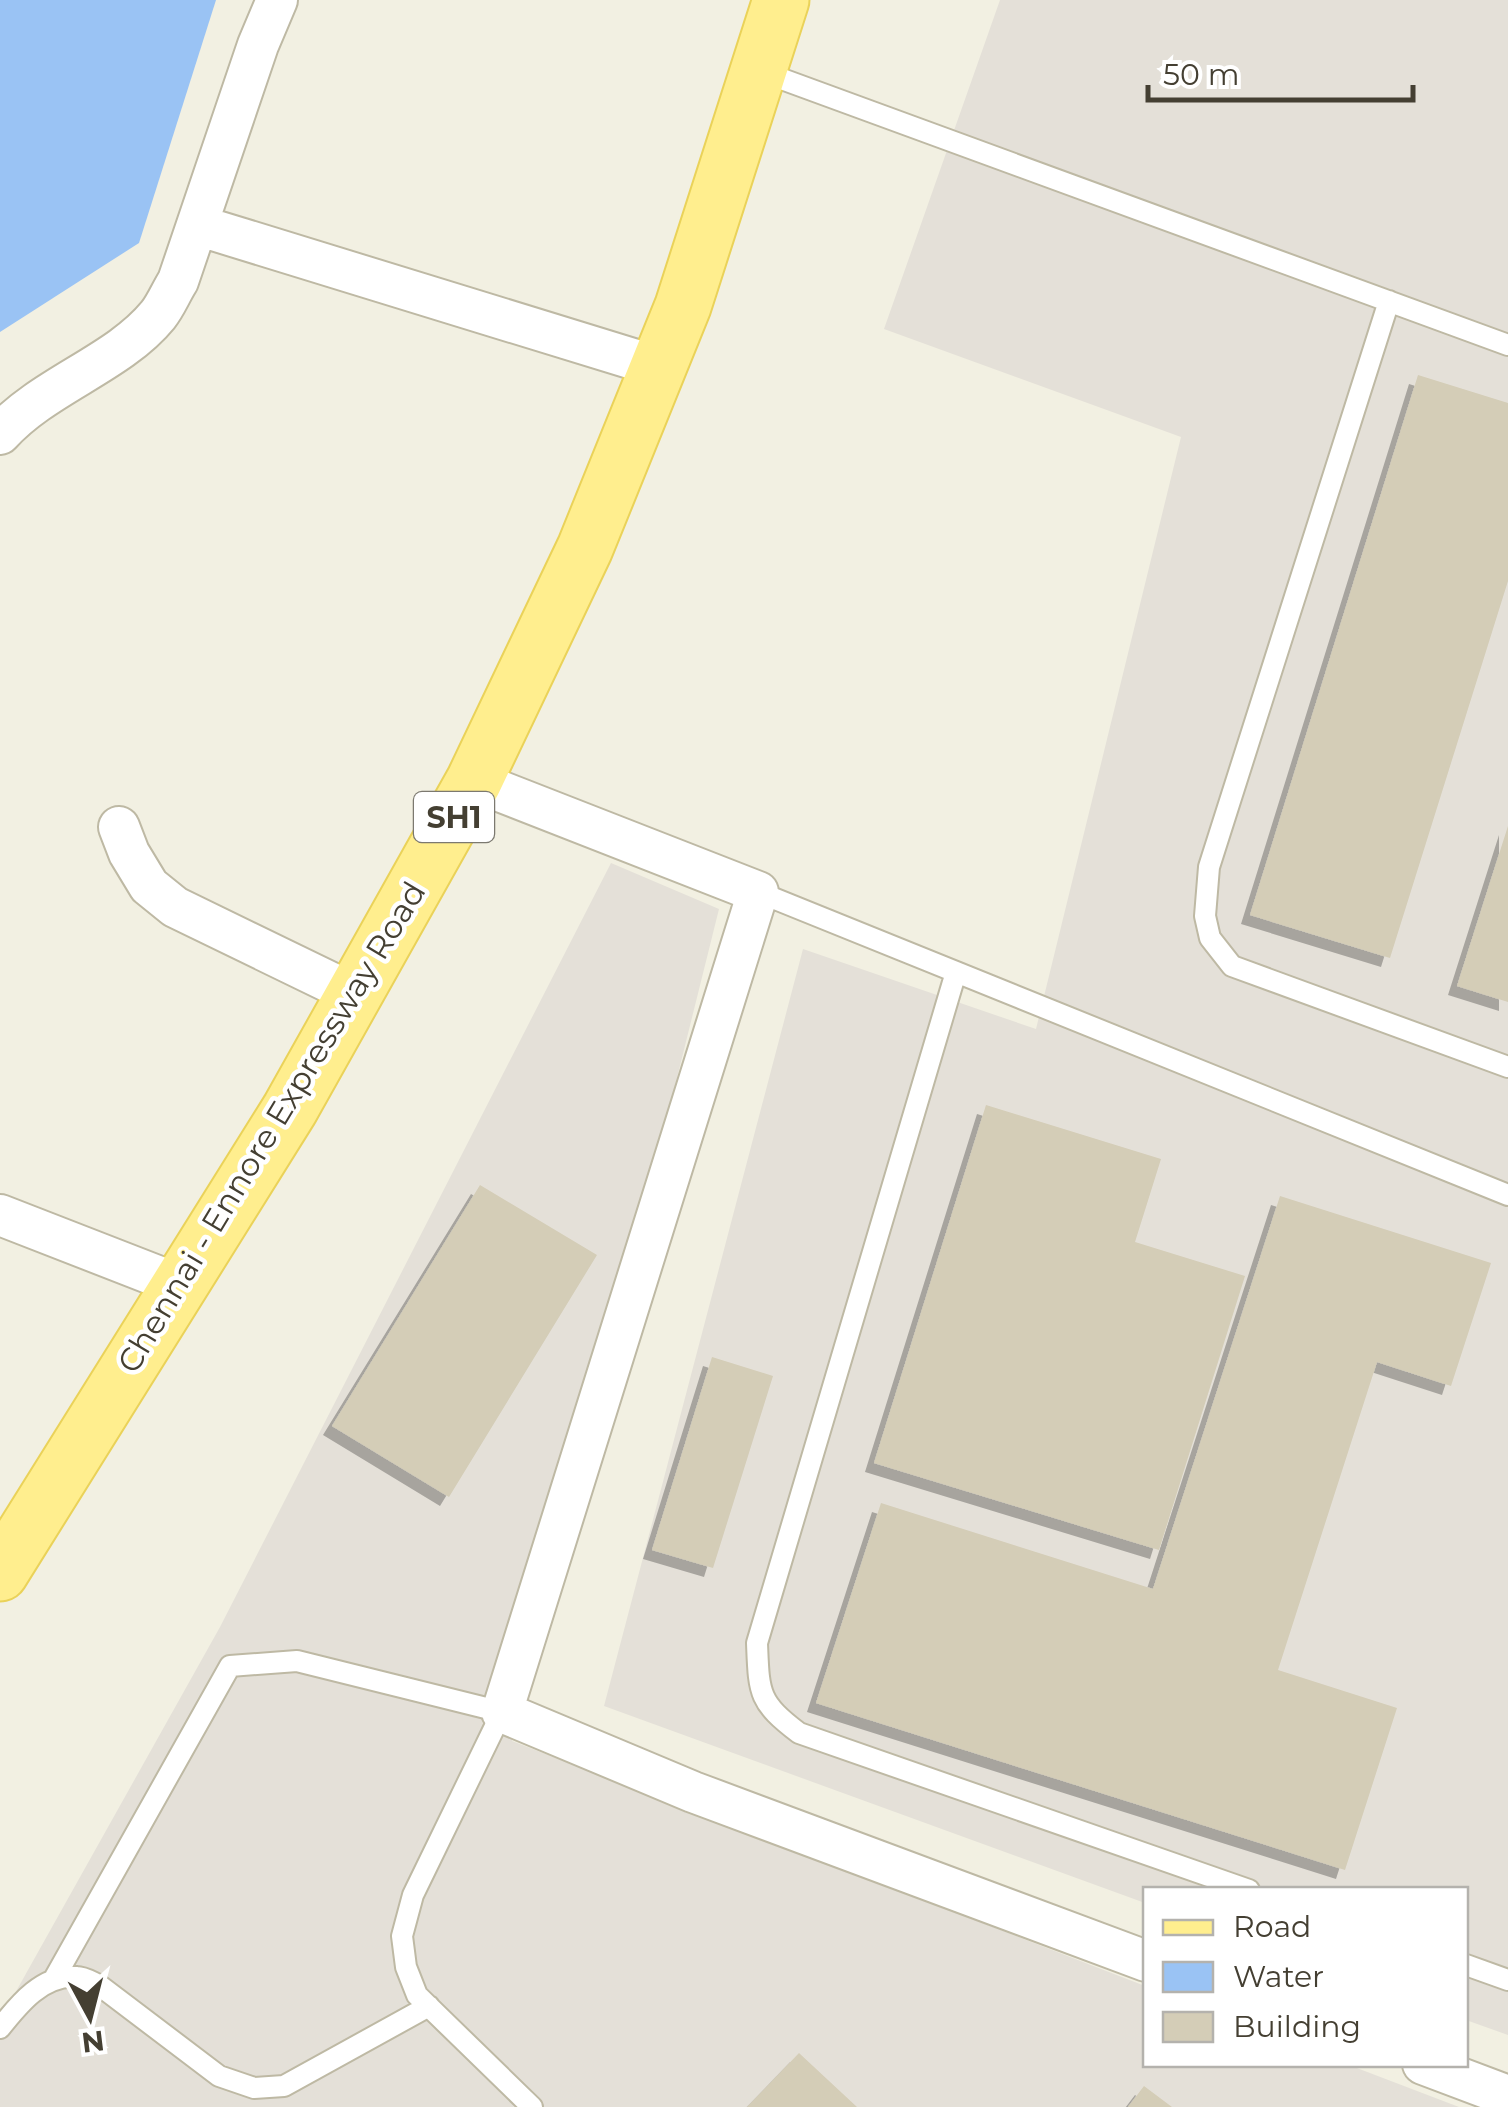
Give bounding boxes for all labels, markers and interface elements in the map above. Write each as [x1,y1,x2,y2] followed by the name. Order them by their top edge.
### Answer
[1148,40,1413,102] scale bar
[1163,56,1240,93] text: 50 m
[414,792,494,842] road number: SH1
[109,874,433,1380] street label: Chennai - Ennore Expressway Road
[1143,1887,1468,2067] legend
[1233,1908,1311,1945] text: Road
[1233,1958,1324,1995] text: Water
[40,1967,140,2067] north arrow
[1233,2008,1361,2045] text: Building
[80,2024,106,2060] text: N

